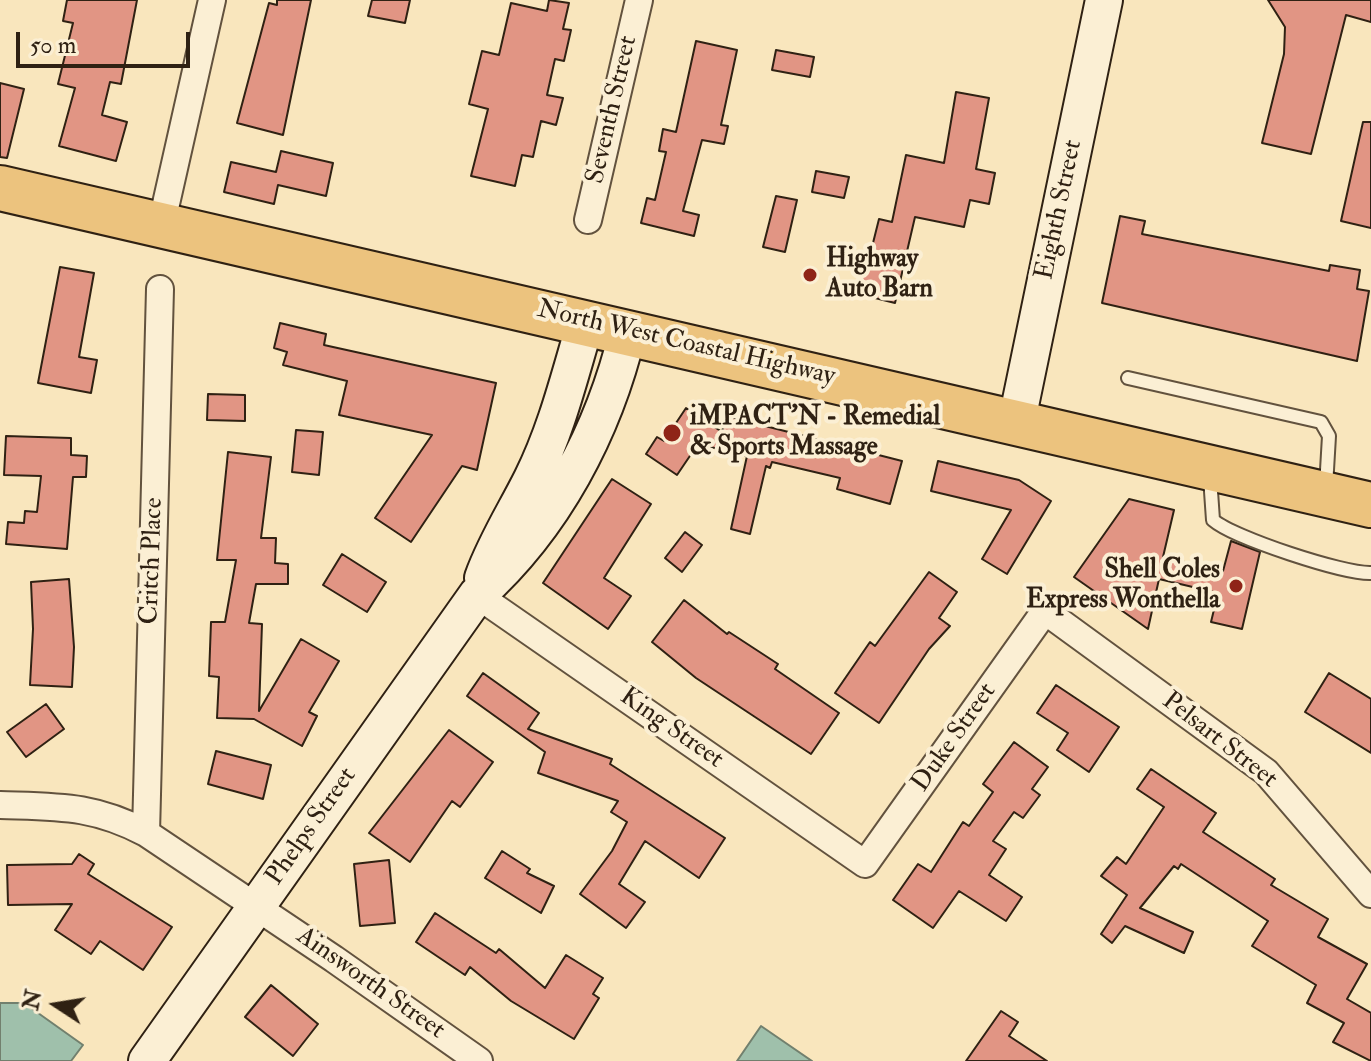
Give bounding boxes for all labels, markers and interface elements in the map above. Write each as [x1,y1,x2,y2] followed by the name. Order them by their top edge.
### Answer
[20,16,194,66] scale bar
[30,30,76,61] text: 50 m
[581,33,645,187] street label: Seventh Street
[1030,137,1090,283] street label: Eighth Street
[826,244,933,306] place label: Highway Auto Barn
[801,266,819,284] marker: Highway Auto Barn
[534,295,838,393] street label: North West Coastal Highway
[690,402,940,464] place label: iMPACT'N - Remedial & Sports Massage
[661,422,683,444] marker: iMPACT'N - Remedial & Sports Massage
[135,497,171,625] street label: Critch Place
[1026,555,1220,616] place label: Shell Coles Express Wonthella
[1227,577,1245,595] marker: Shell Coles Express Wonthella
[906,678,1004,798] street label: Duke Street
[613,682,729,776] street label: King Street
[1155,686,1283,796] street label: Pelsart Street
[260,762,364,892] street label: Phelps Street
[290,921,450,1047] street label: Ainsworth Street
[16,965,96,1045] north arrow
[17,987,48,1013] text: N

